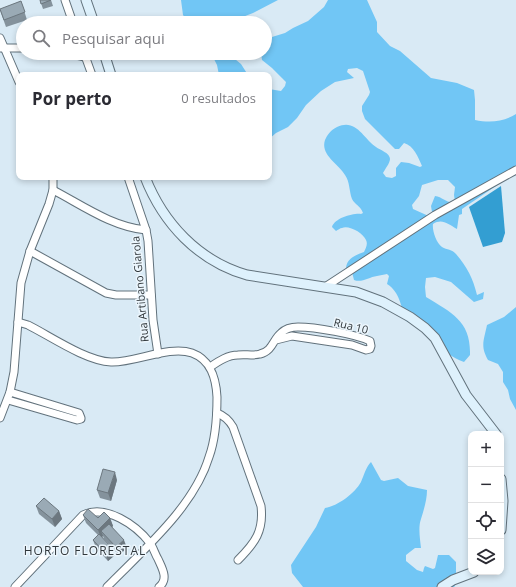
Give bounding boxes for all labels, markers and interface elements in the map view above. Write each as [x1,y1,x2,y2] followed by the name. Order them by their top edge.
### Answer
[16,16,272,60] search box
[30,27,52,49] icon: search
[62,28,165,48] text: Pesquisar aqui
[32,87,112,110] text: Por perto
[181,89,256,107] text: 0 resultados
[127,235,152,343] street label: Rua Artibano Giarola
[332,314,370,337] street label: Rua 10
[468,431,504,575] map controls
[468,431,504,467] button: +
[468,467,504,503] button: −
[468,503,504,539] button: locate
[468,539,504,575] button: layers
[24,542,146,559] district label: HORTO FLORESTAL

